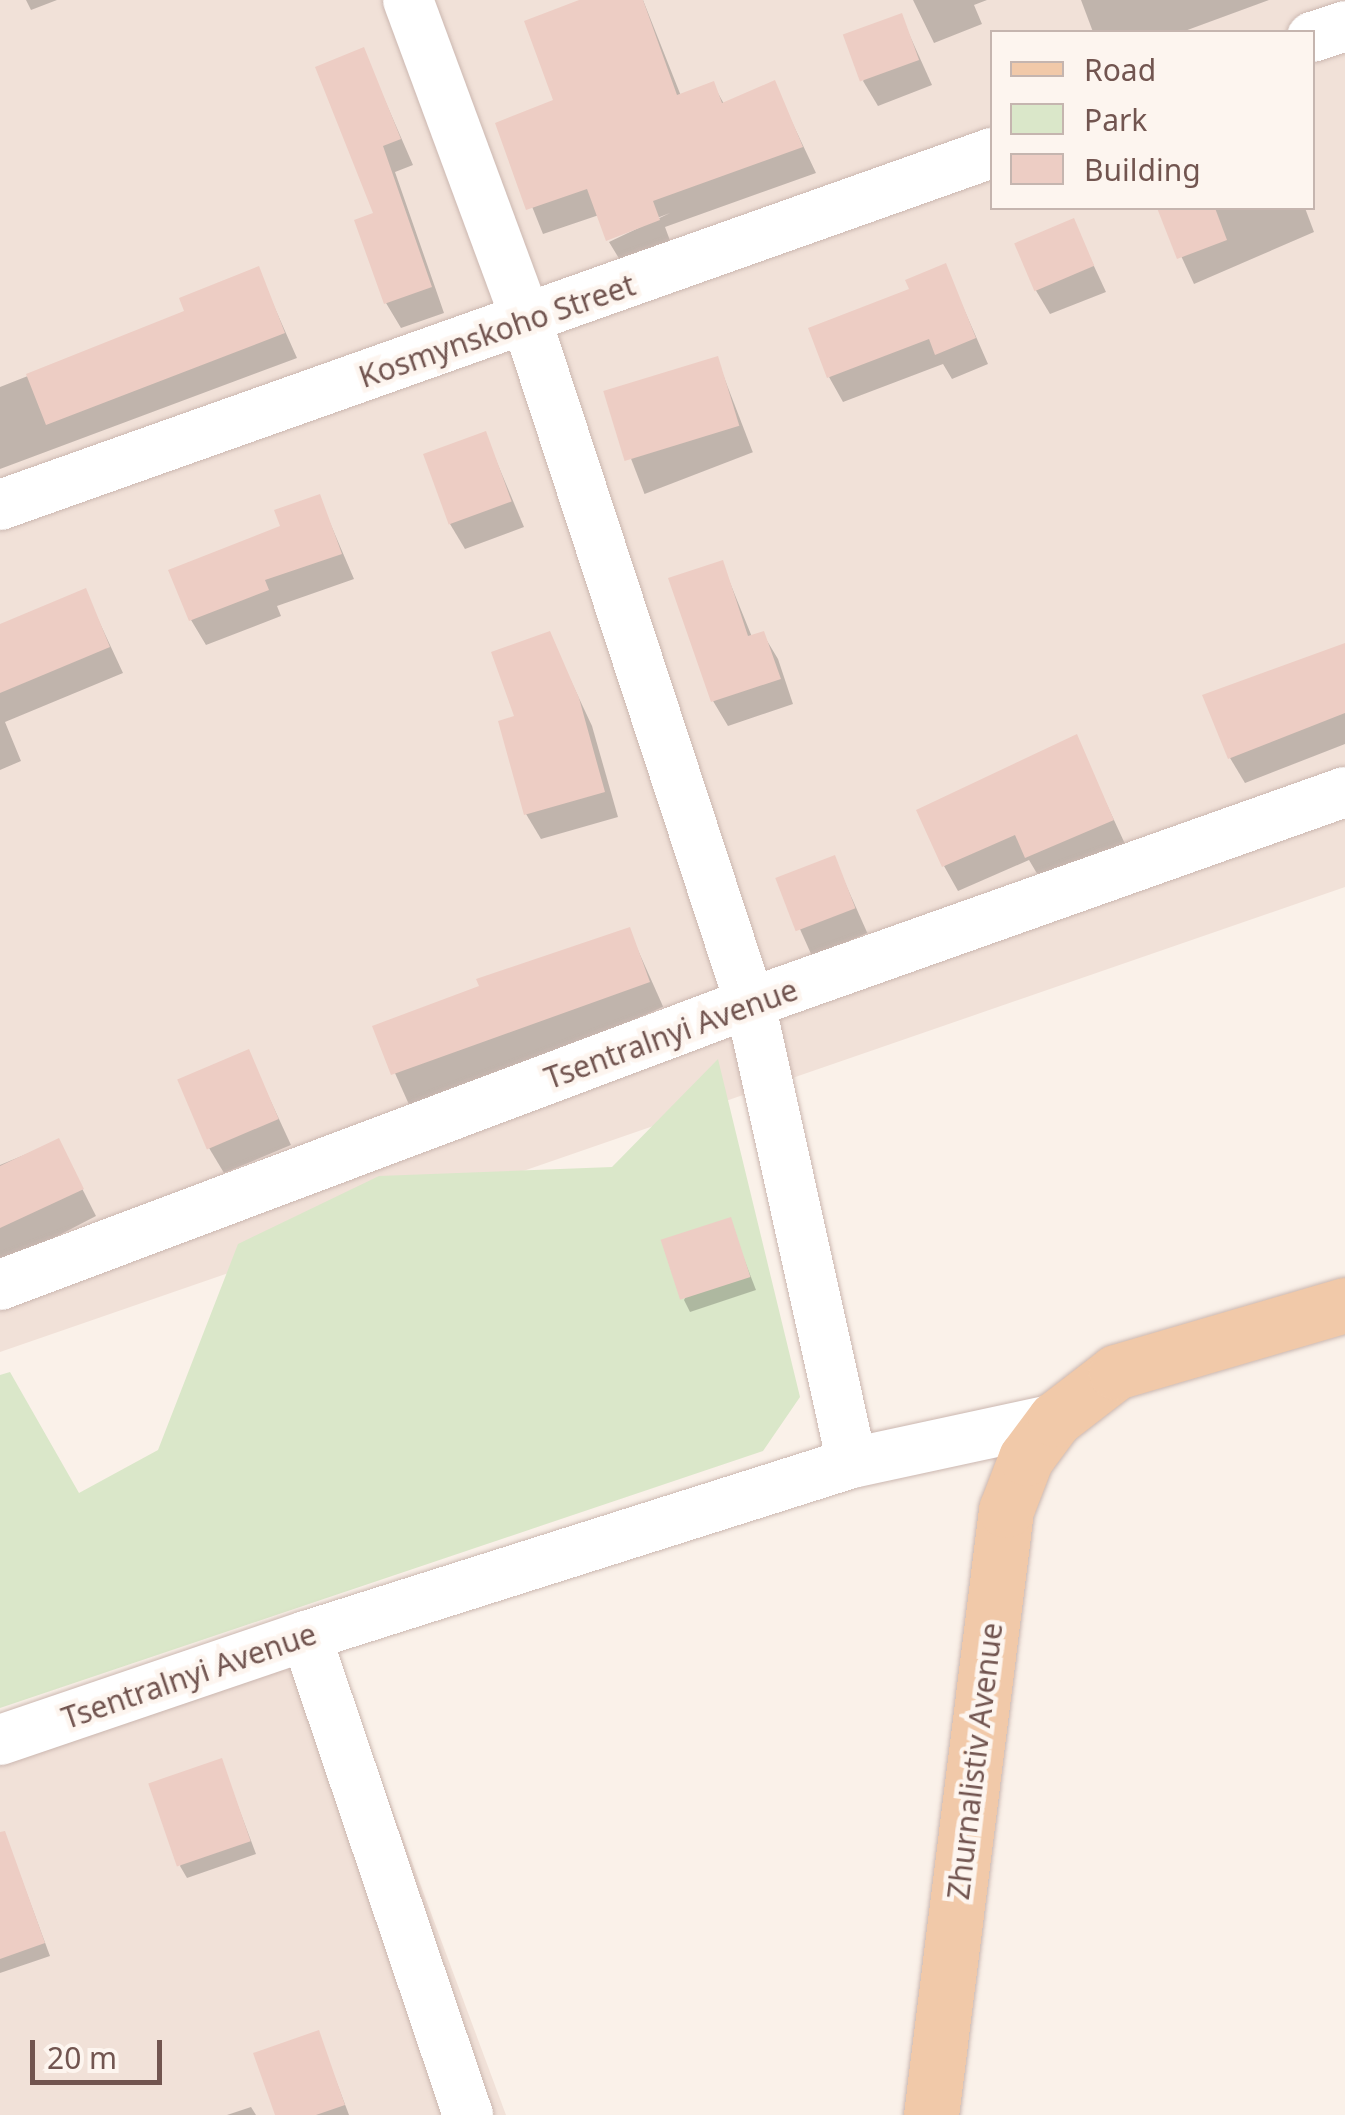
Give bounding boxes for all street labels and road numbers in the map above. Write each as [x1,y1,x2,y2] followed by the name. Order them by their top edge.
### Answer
[354,267,640,395] street label: Kosmynskoho Street
[540,971,802,1097] street label: Tsentralnyi Avenue
[57,1616,321,1736] street label: Tsentralnyi Avenue
[940,1620,1010,1902] street label: Zhurnalistiv Avenue

